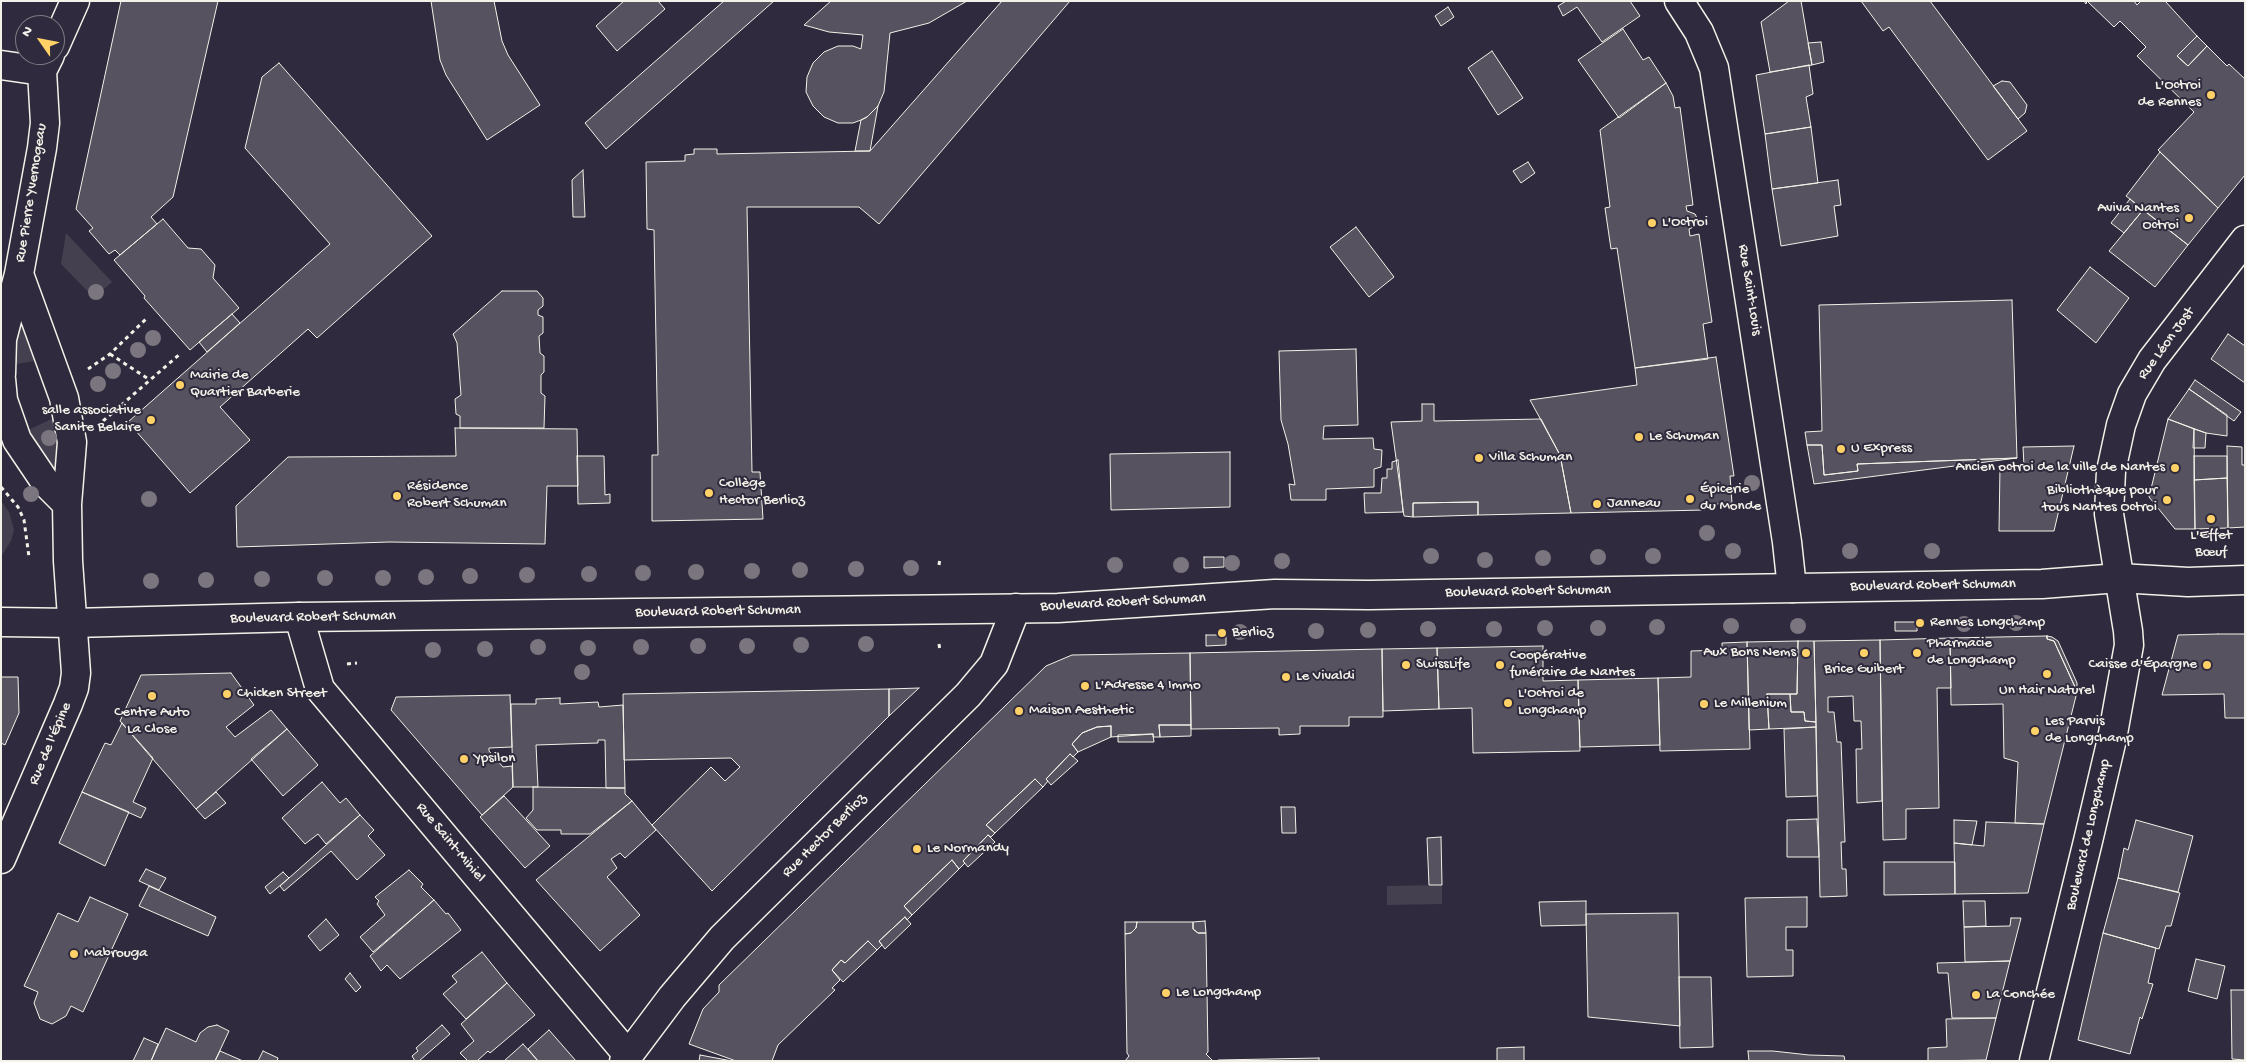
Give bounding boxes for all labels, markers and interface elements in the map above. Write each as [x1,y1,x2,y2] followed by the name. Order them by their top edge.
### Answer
[15,15,65,65] north arrow
[18,24,37,41] text: N
[2138,77,2201,112] place label: L'Octroi de Rennes
[2205,89,2217,101] marker: L'Octroi de Rennes
[12,122,52,264] street label: Rue Pierre Yvernogeau
[2097,200,2179,235] place label: Aviva Nantes Octroi
[2183,212,2195,224] marker: Aviva Nantes Octroi
[1662,214,1708,232] place label: L'Octroi
[1646,217,1658,229] marker: L'Octroi
[1733,243,1765,337] street label: Rue Saint-Louis
[2135,304,2199,384] street label: Rue Léon Jost
[190,367,300,402] place label: Mairie de Quartier Barberie
[174,379,186,391] marker: Mairie de Quartier Barberie
[42,402,141,437] place label: salle associative Sanite Belaire
[145,414,157,426] marker: salle associative Sanite Belaire
[1649,428,1719,446] place label: Le Schuman
[1633,431,1645,443] marker: Le Schuman
[1851,440,1912,458] place label: U Express
[1835,443,1847,455] marker: U Express
[1489,449,1572,467] place label: Villa Schuman
[1473,452,1485,464] marker: Villa Schuman
[1956,459,2165,477] place label: Ancien octroi de la ville de Nantes
[2169,462,2181,474] marker: Ancien octroi de la ville de Nantes
[719,475,805,510] place label: Collège Hector Berlioz
[407,478,507,513] place label: Résidence Robert Schuman
[1700,481,1761,516] place label: Épicerie du Monde
[2042,482,2157,517] place label: Bibliothèque pour tous Nantes Octroi
[703,487,715,499] marker: Collège Hector Berlioz
[391,490,403,502] marker: Résidence Robert Schuman
[1684,493,1696,505] marker: Épicerie du Monde
[2161,494,2173,506] marker: Bibliothèque pour tous Nantes Octroi
[1607,495,1661,513] place label: Janneau
[1591,498,1603,510] marker: Janneau
[2205,513,2217,525] marker: L'Effet Bœuf
[2190,527,2232,562] place label: L'Effet Bœuf
[1850,576,2016,596] street label: Boulevard Robert Schuman
[1445,582,1611,602] street label: Boulevard Robert Schuman
[1040,590,1206,616] street label: Boulevard Robert Schuman
[635,602,801,622] street label: Boulevard Robert Schuman
[230,608,396,628] street label: Boulevard Robert Schuman
[1930,614,2045,632] place label: Rennes Longchamp
[1914,617,1926,629] marker: Rennes Longchamp
[1232,624,1274,642] place label: Berlioz
[1216,627,1228,639] marker: Berlioz
[1927,635,2016,670] place label: Pharmacie de Longchamp
[1703,644,1796,662] place label: Aux Bons Nems
[1510,647,1635,682] place label: Coopérative funéraire de Nantes
[1800,647,1812,659] marker: Aux Bons Nems
[1858,647,1870,659] marker: Brice Guibert
[1911,647,1923,659] marker: Pharmacie de Longchamp
[1416,656,1470,674] place label: SwissLife
[2089,656,2197,674] place label: Caisse d'Épargne
[1400,659,1412,671] marker: SwissLife
[1494,659,1506,671] marker: Coopérative funéraire de Nantes
[2201,659,2213,671] marker: Caisse d'Épargne
[1824,661,1904,679] place label: Brice Guibert
[1296,668,1355,686] place label: Le Vivaldi
[2041,668,2053,680] marker: Un Hair Naturel
[1280,671,1292,683] marker: Le Vivaldi
[1095,677,1201,695] place label: L'Adresse 4 Immo
[1079,680,1091,692] marker: L'Adresse 4 Immo
[1999,682,2095,700] place label: Un Hair Naturel
[237,685,327,703] place label: Chicken Street
[1518,685,1586,720] place label: L'Octroi de Longchamp
[221,688,233,700] marker: Chicken Street
[146,690,158,702] marker: Centre Auto La Close
[1714,695,1787,713] place label: Le Millenium
[1502,697,1514,709] marker: L'Octroi de Longchamp
[1698,698,1710,710] marker: Le Millenium
[25,700,77,788] street label: Rue de l'Épine
[1029,702,1133,720] place label: Maison Aesthetic
[114,704,190,739] place label: Centre Auto La Close
[1013,705,1025,717] marker: Maison Aesthetic
[2045,713,2134,748] place label: Les Parvis de Longchamp
[2029,725,2041,737] marker: Les Parvis de Longchamp
[474,750,515,768] place label: Ypsilon
[458,753,470,765] marker: Ypsilon
[2063,758,2115,912] street label: Boulevard de Longchamp
[779,790,871,882] street label: Rue Hector Berlioz
[411,799,489,887] street label: Rue Saint-Mihiel
[927,840,1009,858] place label: Le Normandy
[911,843,923,855] marker: Le Normandy
[84,945,148,963] place label: Mabrouga
[68,948,80,960] marker: Mabrouga
[1176,984,1261,1002] place label: Le Longchamp
[1986,986,2055,1004] place label: La Conchée
[1160,987,1172,999] marker: Le Longchamp
[1970,989,1982,1001] marker: La Conchée

